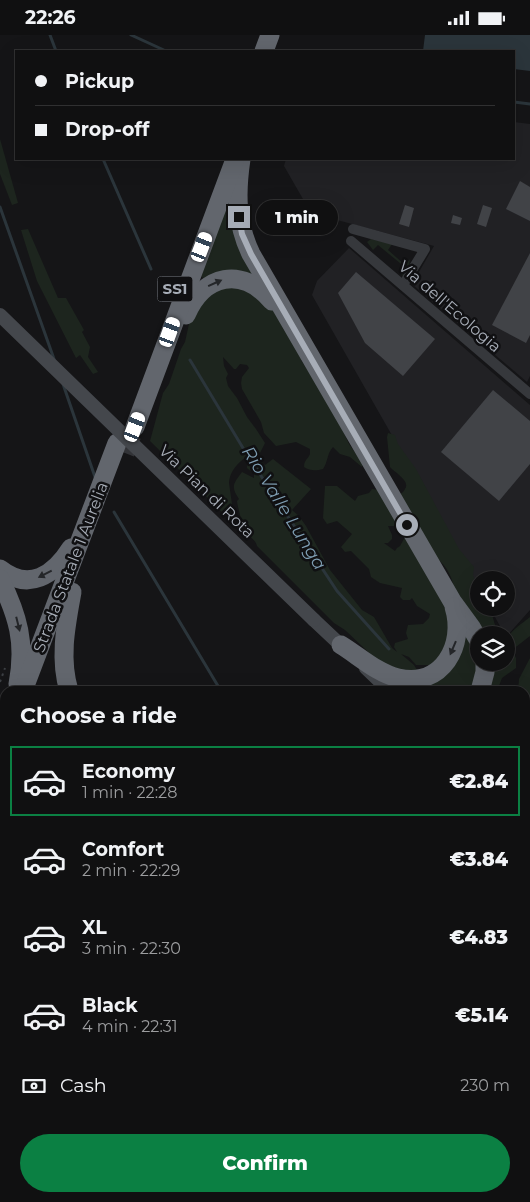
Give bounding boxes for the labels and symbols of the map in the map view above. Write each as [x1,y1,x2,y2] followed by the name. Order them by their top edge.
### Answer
[256,199,339,235] callout: 1 min
[228,206,250,228] route end
[189,230,214,264] car
[394,257,505,356] street label: Via dell'Ecologia
[158,277,192,301] road number: SS1
[208,279,222,287] one-way arrow
[157,315,182,349] car
[122,410,147,444] car
[155,441,258,542] street label: Via Pian di Rota
[237,442,331,574] water label: Rio Valle Lunga
[29,479,112,655] street label: Strada Statale 1 Aurelia
[396,514,418,536] route start
[38,570,53,578] one-way arrow
[14,617,22,632] one-way arrow
[449,641,457,655] one-way arrow

